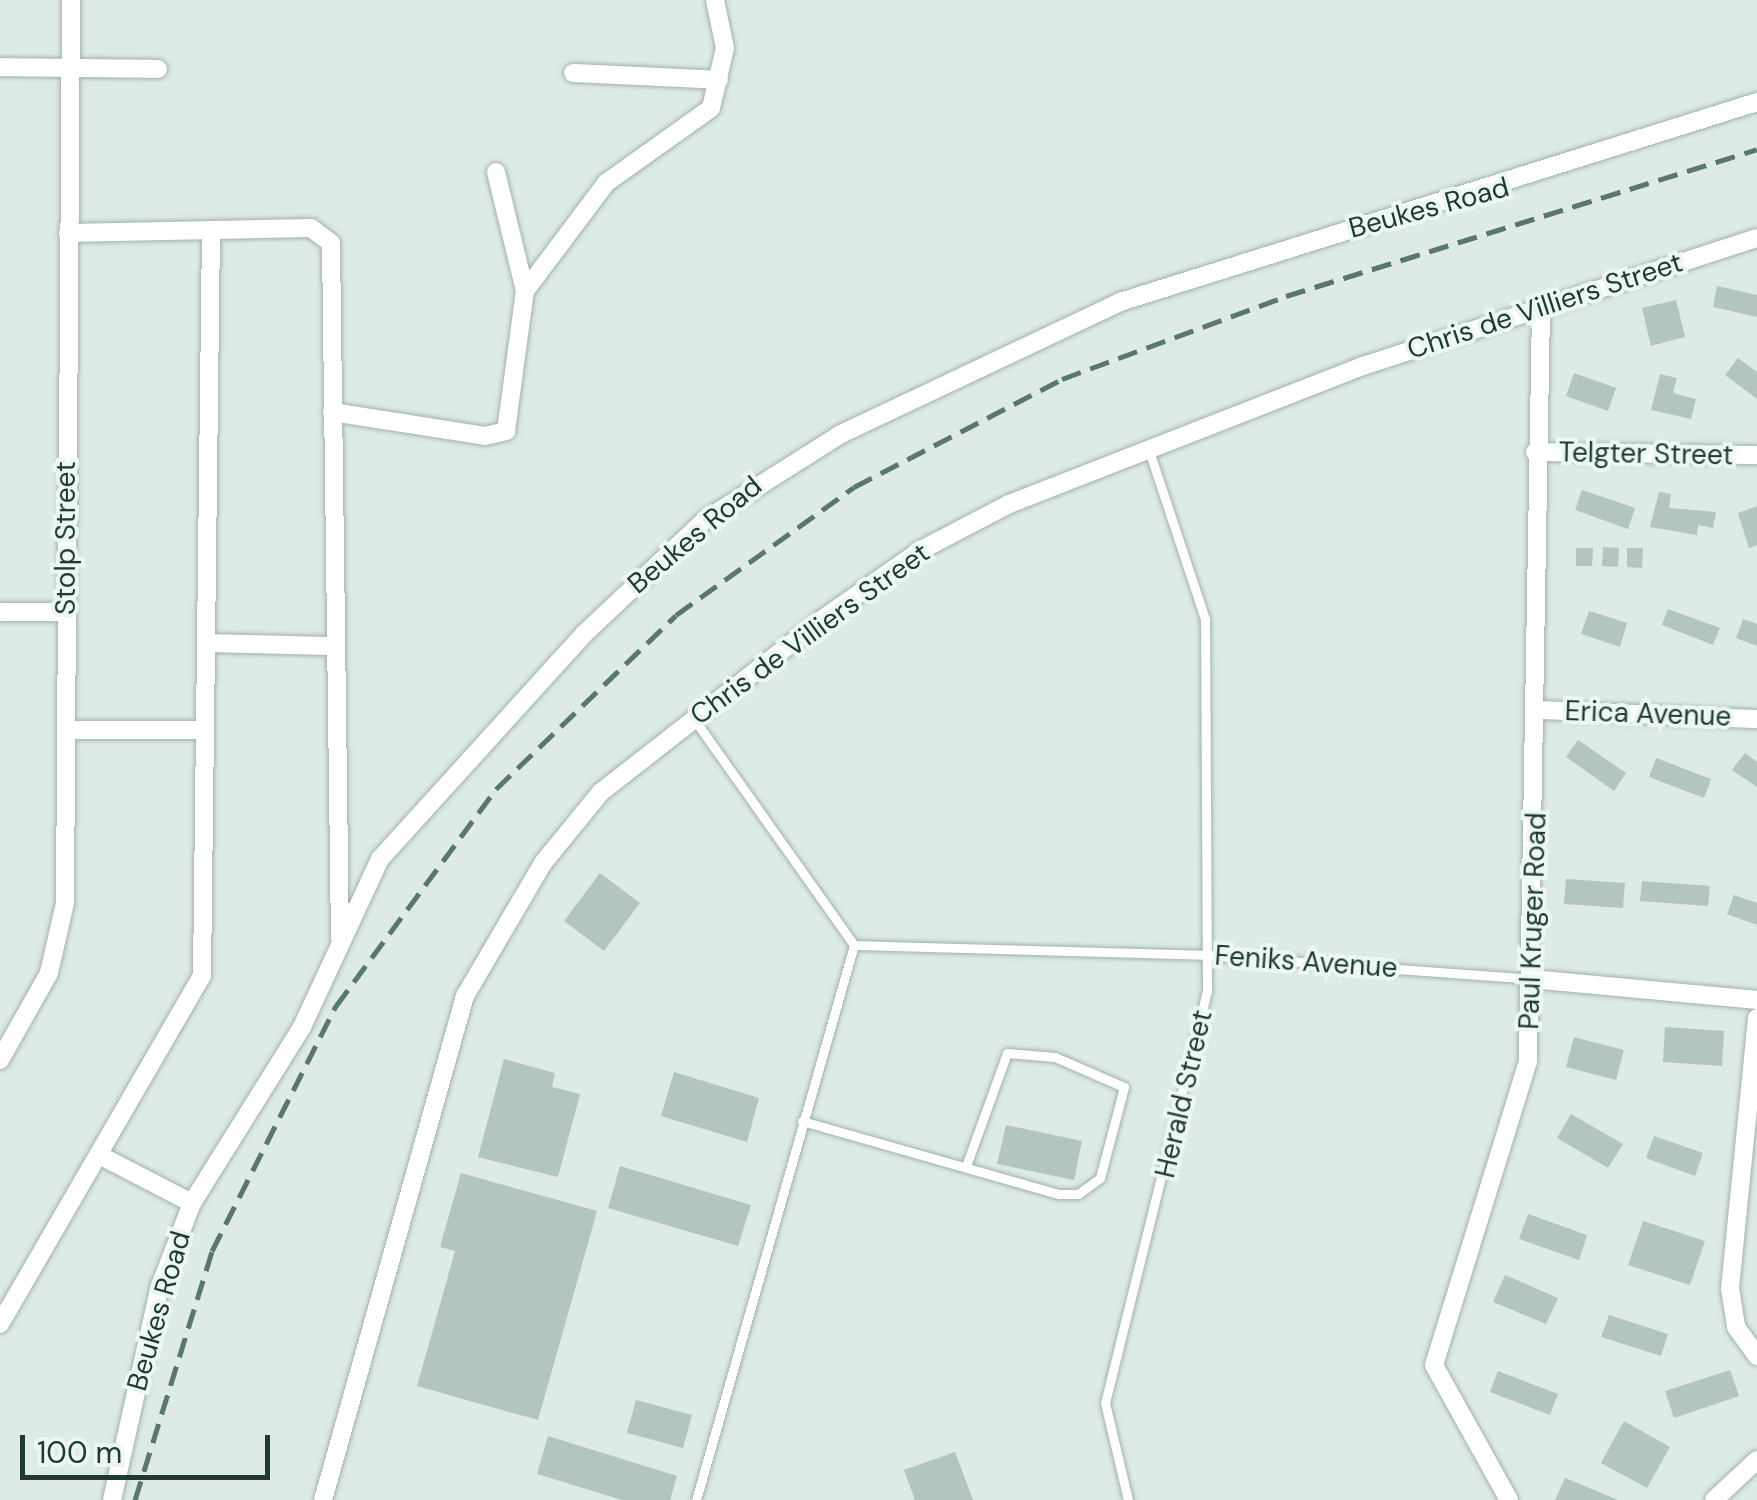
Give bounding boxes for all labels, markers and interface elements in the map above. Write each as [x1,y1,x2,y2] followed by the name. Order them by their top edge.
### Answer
[1345,170,1513,246] street label: Beukes Road
[1403,246,1687,366] street label: Chris de Villiers Street
[1558,436,1734,472] street label: Telgter Street
[49,461,83,615] street label: Stolp Street
[621,469,769,601] street label: Beukes Road
[684,536,936,732] street label: Chris de Villiers Street
[1564,694,1732,734] street label: Erica Avenue
[1512,812,1554,1030] street label: Paul Kruger Road
[1214,939,1398,985] street label: Feniks Avenue
[1148,1007,1220,1181] street label: Herald Street
[120,1227,198,1395] street label: Beukes Road
[25,1415,275,1477] scale bar
[37,1433,122,1472] text: 100 m

